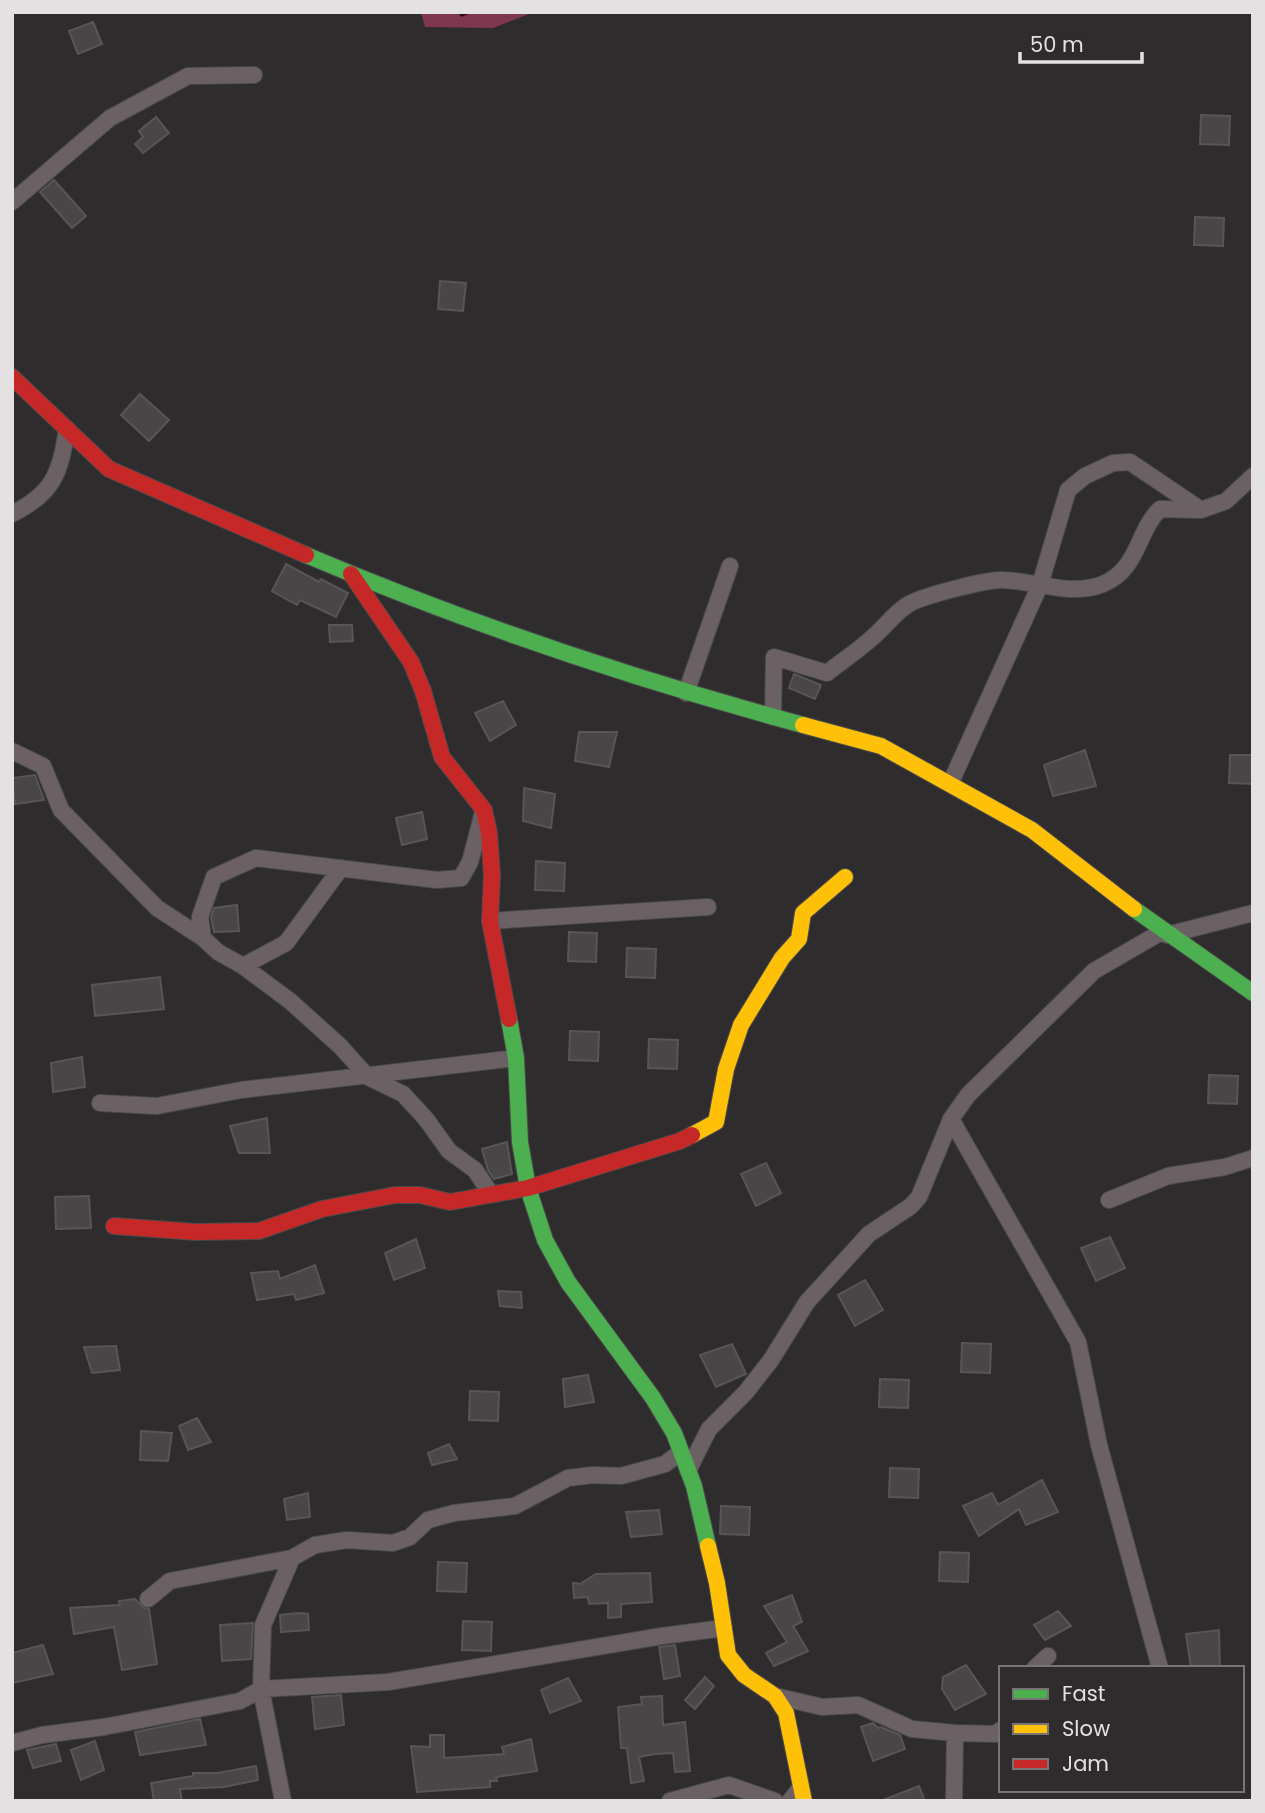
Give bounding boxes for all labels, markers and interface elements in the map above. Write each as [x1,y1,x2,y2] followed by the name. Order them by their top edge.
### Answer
[1020,21,1142,65] scale bar
[1030,30,1084,59] text: 50 m
[999,1666,1244,1792] legend
[1062,1679,1105,1708] text: Fast
[1062,1714,1110,1743] text: Slow
[1062,1749,1109,1778] text: Jam

